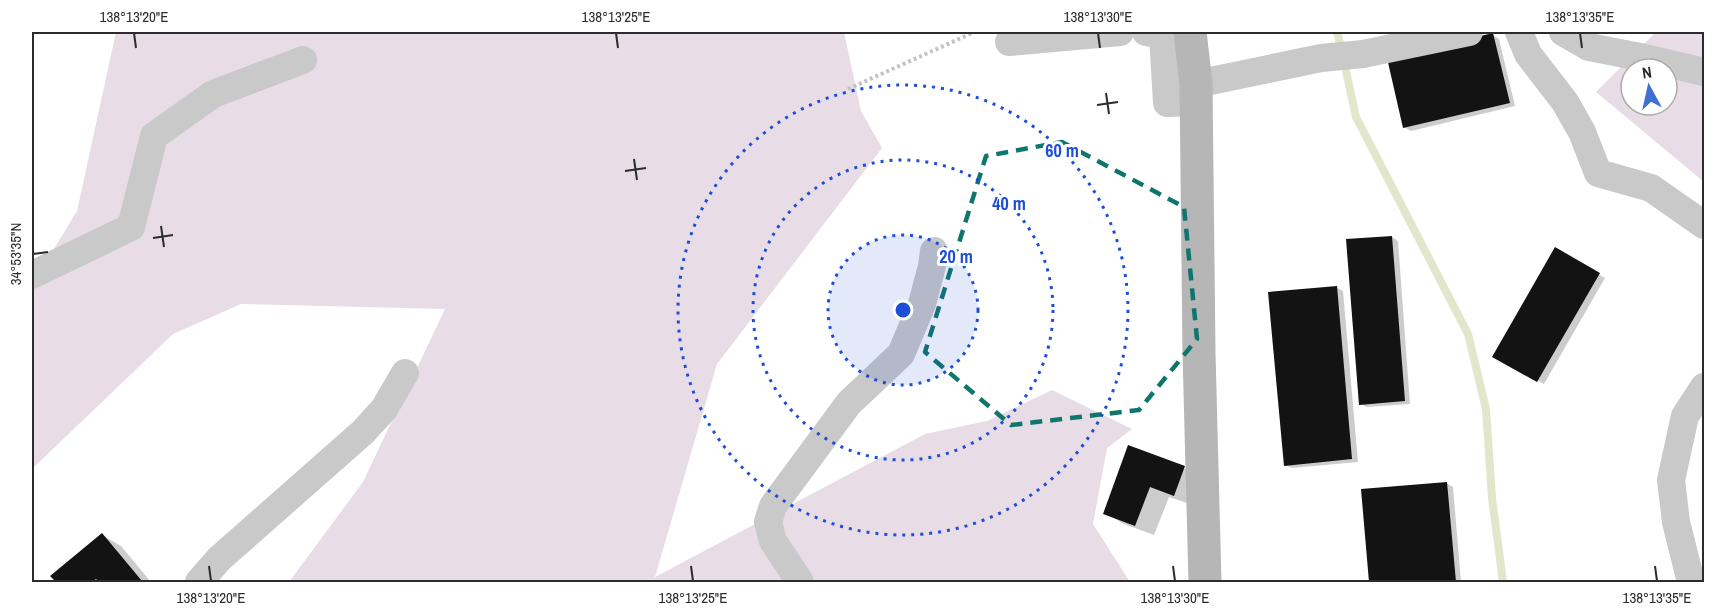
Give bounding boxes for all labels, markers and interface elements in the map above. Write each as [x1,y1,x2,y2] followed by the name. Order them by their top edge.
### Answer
[100,6,168,27] text: 138°13'20"E
[582,6,650,27] text: 138°13'25"E
[1064,6,1132,27] text: 138°13'30"E
[1546,6,1614,27] text: 138°13'35"E
[1619,57,1679,117] north arrow
[1641,61,1653,84] text: N
[1045,138,1079,163] text: 60 m
[992,191,1026,216] text: 40 m
[5,223,26,285] text: 34°53'35"N
[939,244,973,269] text: 20 m
[893,300,913,320] centre of rings
[177,587,245,608] text: 138°13'20"E
[659,587,727,608] text: 138°13'25"E
[1141,587,1209,608] text: 138°13'30"E
[1623,587,1691,608] text: 138°13'35"E

